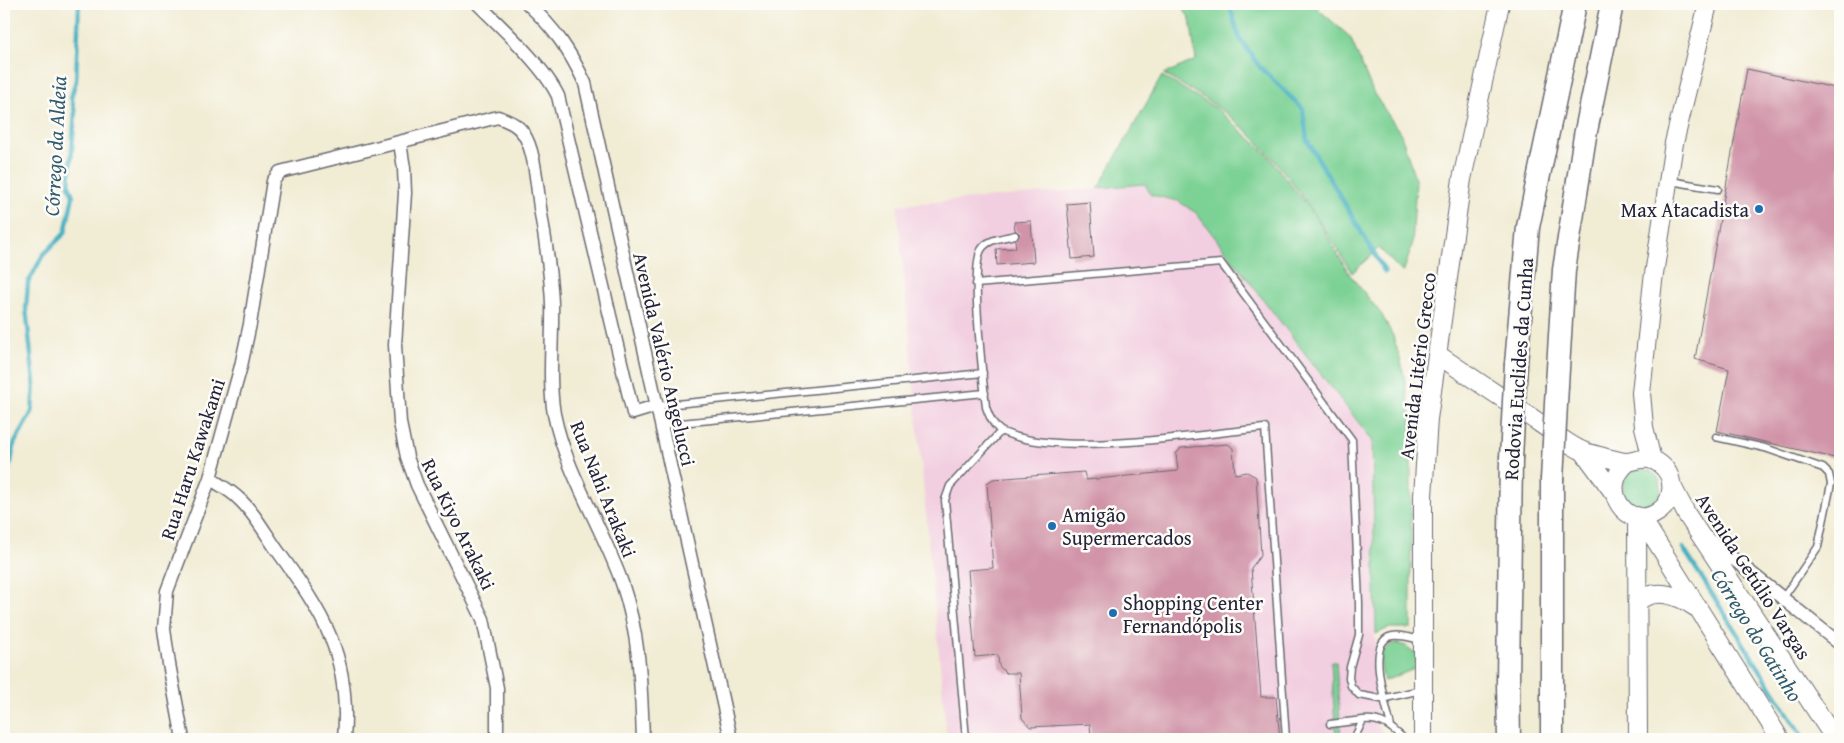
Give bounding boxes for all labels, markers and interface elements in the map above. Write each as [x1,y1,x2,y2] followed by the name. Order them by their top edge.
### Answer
[36,75,74,217] water label: Córrego da Aldeia
[1621,195,1750,224] place label: Max Atacadista
[1753,203,1765,215] marker: Max Atacadista
[626,249,704,469] street label: Avenida Valério Angelucci
[1496,256,1540,481] street label: Rodovia Euclides da Cunha
[1391,271,1443,461] street label: Avenida Litério Grecco
[152,374,232,544] street label: Rua Haru Kawakami
[563,416,645,562] street label: Rua Nahi Arakaki
[415,453,504,595] street label: Rua Kiyo Arakaki
[1689,487,1819,665] street label: Avenida Getúlio Vargas
[1062,500,1192,552] place label: Amigão Supermercados
[1046,520,1058,532] marker: Amigão Supermercados
[1704,562,1810,708] water label: Córrego do Gatinho
[1123,588,1263,640] place label: Shopping Center Fernandópolis
[1107,607,1119,619] marker: Shopping Center Fernandópolis

